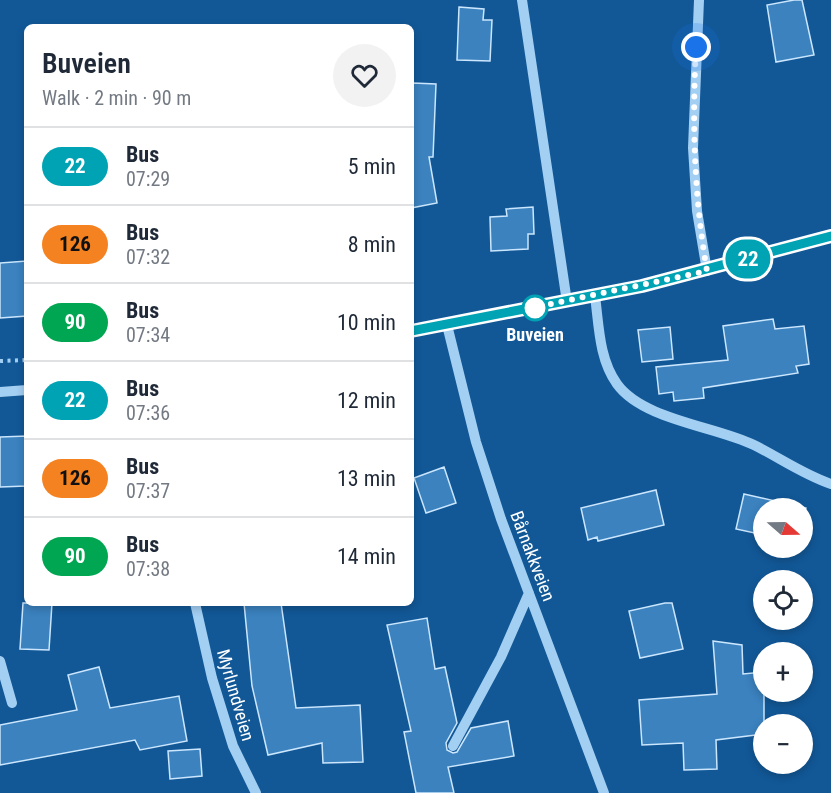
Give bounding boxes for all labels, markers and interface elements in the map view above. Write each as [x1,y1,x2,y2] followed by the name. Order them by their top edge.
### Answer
[681,32,711,62] your location
[333,44,396,107] button: heart
[42,47,131,80] text: Buveien
[42,86,191,110] text: Walk · 2 min · 90 m
[126,142,159,167] text: Bus
[64,154,86,178] text: 22
[348,154,396,179] text: 5 min
[126,167,170,191] text: 07:29
[126,220,159,245] text: Bus
[59,232,91,256] text: 126
[348,232,396,257] text: 8 min
[721,240,775,278] line badge: 22
[126,245,170,269] text: 07:32
[737,247,759,271] text: 22
[522,295,548,321] marker: Buveien
[126,298,159,323] text: Bus
[64,310,86,334] text: 90
[337,310,396,335] text: 10 min
[126,323,170,347] text: 07:34
[506,324,564,345] place label: Buveien
[126,376,159,401] text: Bus
[64,388,86,412] text: 22
[337,388,396,413] text: 12 min
[126,401,170,425] text: 07:36
[126,454,159,479] text: Bus
[59,466,91,490] text: 126
[337,466,396,491] text: 13 min
[126,479,170,503] text: 07:37
[753,498,813,558] north arrow
[753,498,813,774] map controls
[506,508,560,604] street label: Bårnakkveien
[126,532,159,557] text: Bus
[64,544,86,568] text: 90
[337,544,396,569] text: 14 min
[126,557,170,581] text: 07:38
[753,570,813,630] button: locate
[753,642,813,702] button: +
[213,647,259,743] street label: Myrlundveien
[753,714,813,774] button: −

